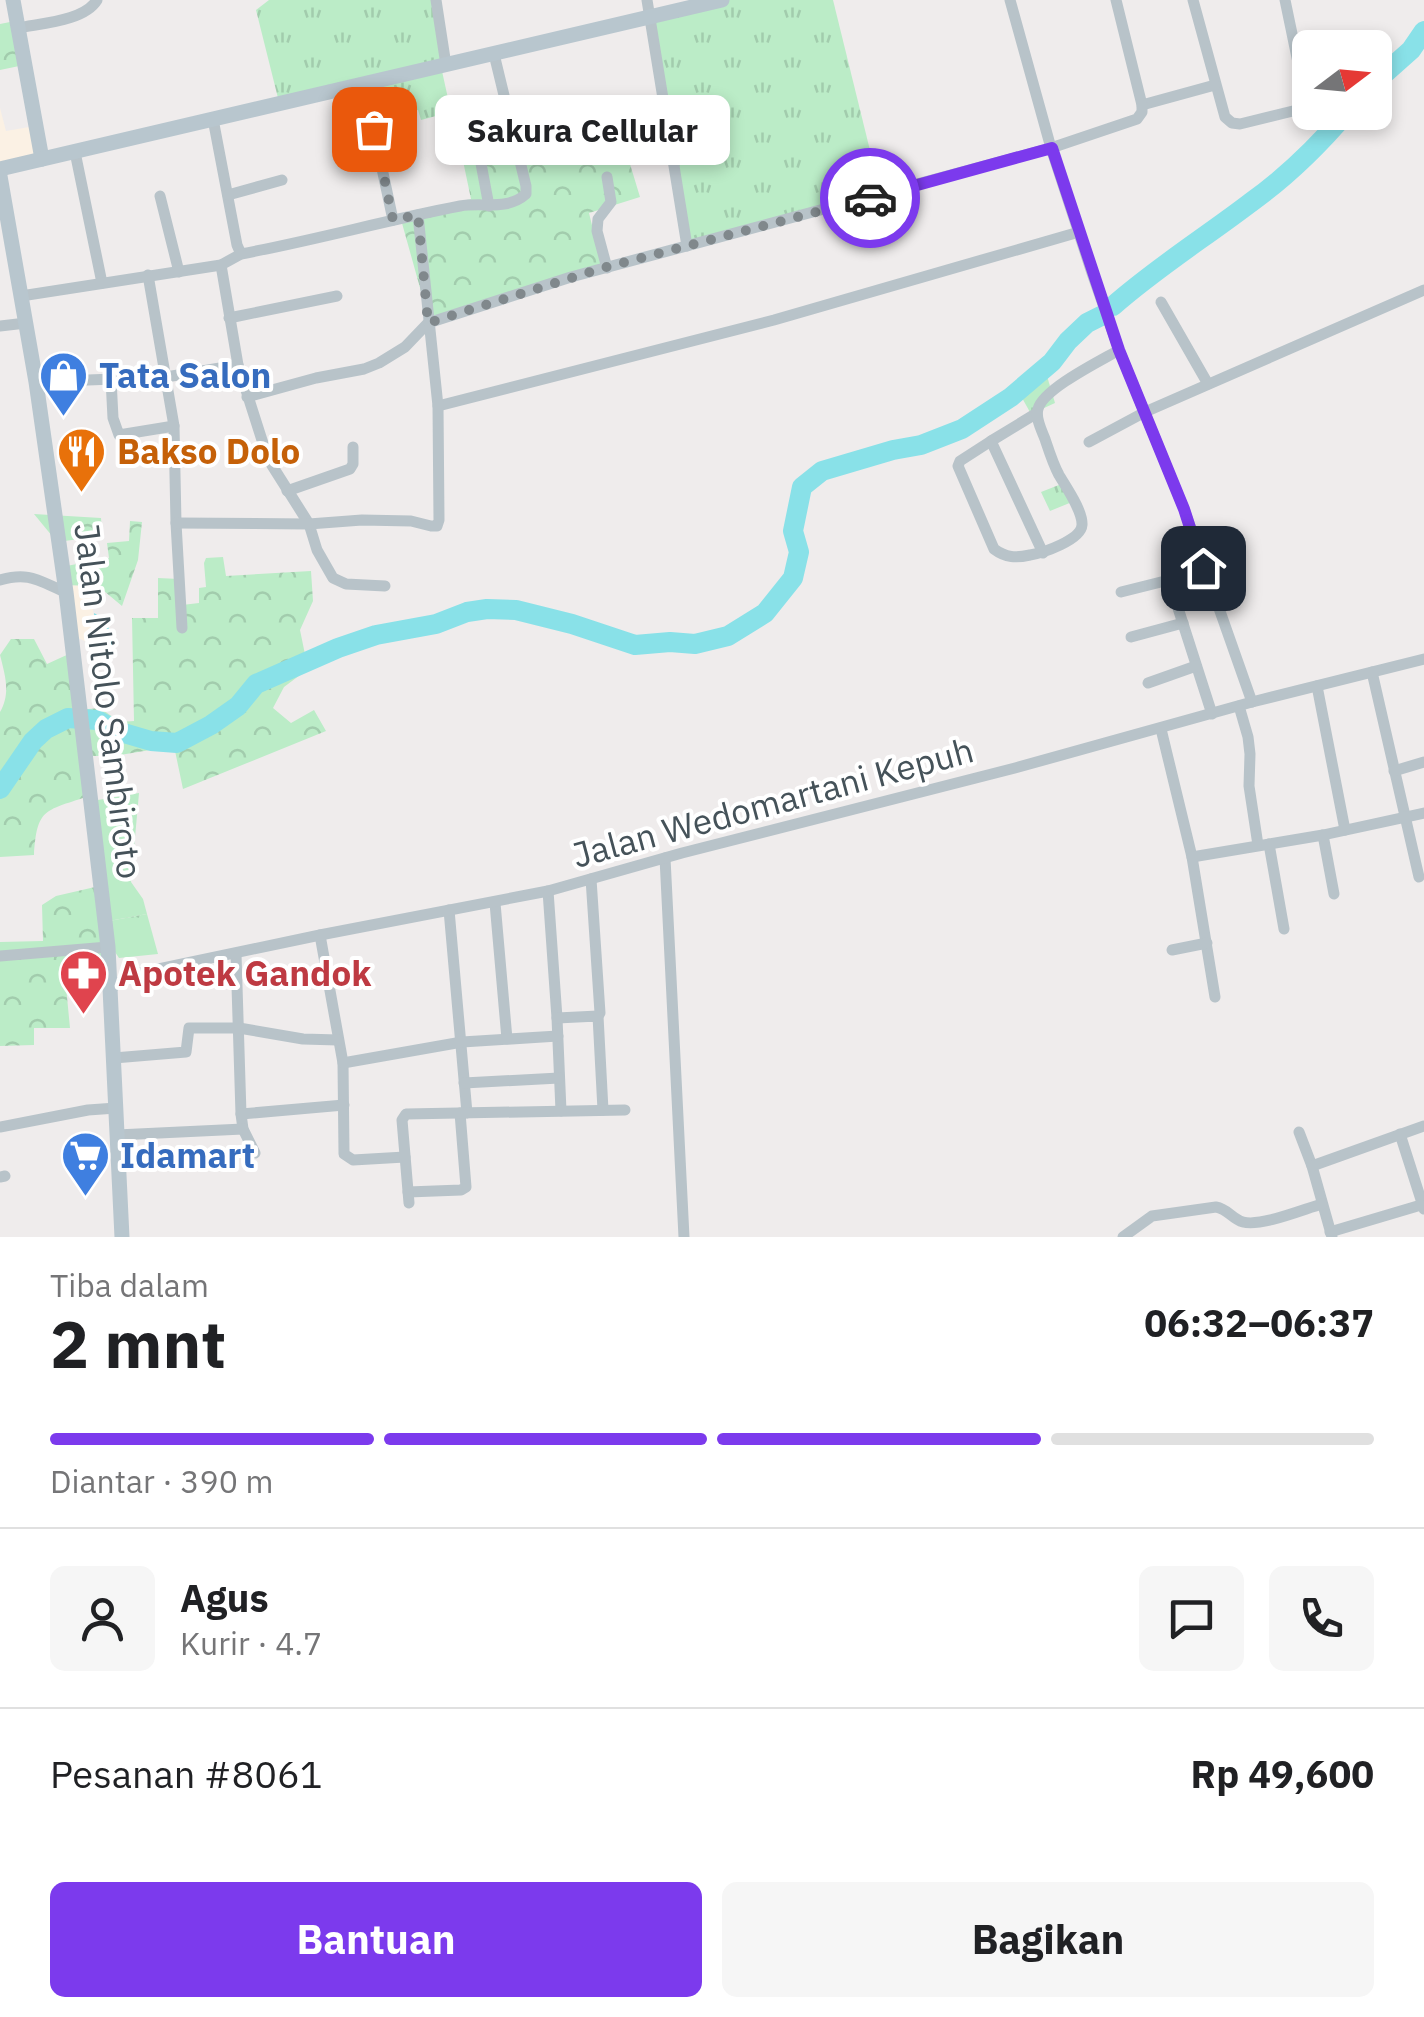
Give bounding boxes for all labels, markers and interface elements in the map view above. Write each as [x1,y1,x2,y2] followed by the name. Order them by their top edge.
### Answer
[1292,30,1392,130] north arrow
[1292,30,1392,130] map controls
[332,87,417,172] pin
[434,94,729,164] callout: Sakura Cellular
[347,102,402,157] icon: bag
[467,109,698,151] text: Sakura Cellular
[820,148,920,248] courier
[843,171,898,226] icon: car
[38,350,90,418] shop icon: Tata Salon
[99,352,271,398] place label: Tata Salon
[56,426,108,494] restaurant icon: Bakso Dolo
[117,428,300,474] place label: Bakso Dolo
[64,520,154,881] street label: Jalan Nitolo Sambiroto
[1161,526,1246,611] pin
[1176,541,1231,596] icon: home
[567,726,978,878] street label: Jalan Wedomartani Kepuh
[57,948,109,1016] pharmacy icon: Apotek Gandok
[118,950,372,996] place label: Apotek Gandok
[59,1130,111,1198] supermarket icon: Idamart
[120,1132,255,1178] place label: Idamart
[50,1264,209,1306] text: Tiba dalam
[1144,1298,1374,1347] text: 06:32–06:37
[50,1301,226,1386] text: 2 mnt
[50,1460,273,1502] text: Diantar · 390 m
[50,1566,155,1671] button: person
[1139,1566,1244,1671] button: chat
[1269,1566,1374,1671] button: phone
[180,1573,269,1622] text: Agus
[180,1622,322,1664] text: Kurir · 4.7
[50,1749,323,1798] text: Pesanan #8061
[1191,1749,1374,1798] text: Rp 49,600
[50,1882,702,1997] button: Bantuan
[722,1882,1374,1997] button: Bagikan

